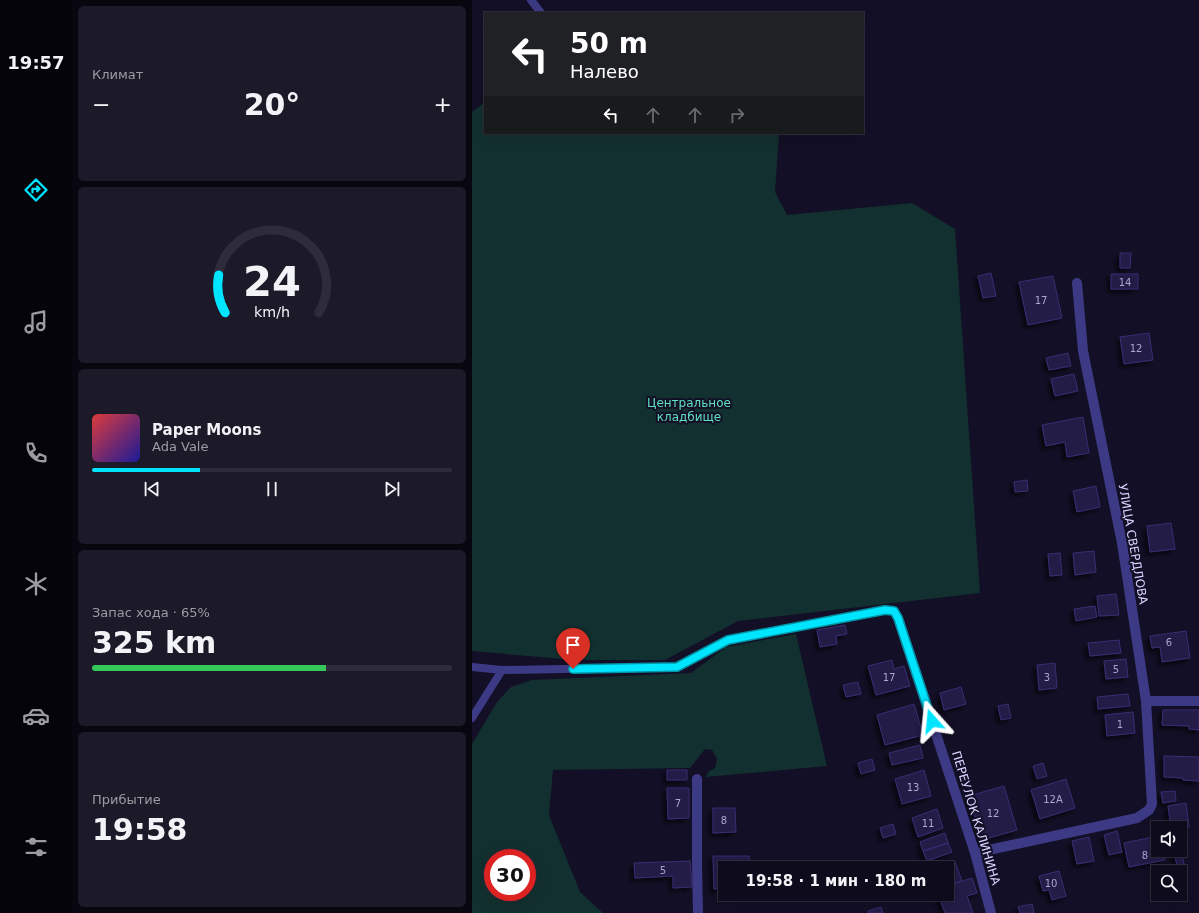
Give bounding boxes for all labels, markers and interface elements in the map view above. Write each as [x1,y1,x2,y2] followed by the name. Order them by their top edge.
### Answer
[570,27,648,60] text: 50 m
[504,28,556,80] icon: left
[7,52,65,73] text: 19:57
[570,61,639,82] text: Налево
[92,67,143,82] text: Климат
[244,87,300,122] text: 20°
[92,92,110,117] text: −
[434,92,452,117] text: +
[600,104,622,126] icon: left
[642,104,664,126] icon: ahead
[684,104,706,126] icon: ahead
[726,104,748,126] icon: right
[22,176,50,204] icon: directions
[243,257,301,306] text: 24
[1119,277,1131,288] house number: 14
[1035,295,1047,306] house number: 17
[254,304,290,320] text: km/h
[22,308,50,336] icon: music
[1130,343,1142,354] house number: 12
[647,396,731,424] park label: Центральное кладбище
[152,421,261,439] text: Paper Moons
[22,439,50,467] icon: phone
[152,439,208,454] text: Ada Vale
[141,478,163,500] icon: previous
[261,478,283,500] icon: pause
[381,478,403,500] icon: next
[1115,483,1151,606] street label: УЛИЦА СВЕРДЛОВА
[22,570,50,598] icon: climate
[92,605,210,620] text: Запас хода · 65%
[92,625,216,660] text: 325 km
[556,628,590,669] pin
[562,634,584,656] icon: arrive
[1166,637,1172,648] house number: 6
[1113,664,1119,675] house number: 5
[883,672,895,683] house number: 17
[1044,672,1050,683] house number: 3
[911,700,953,742] position arrow
[22,702,50,730] icon: car
[1117,719,1123,730] house number: 1
[949,749,1003,888] street label: ПЕРЕУЛОК КАЛИНИНА
[907,782,919,793] house number: 13
[92,792,161,807] text: Прибытие
[1043,794,1063,805] house number: 12А
[675,798,681,809] house number: 7
[987,808,999,819] house number: 12
[92,812,188,847] text: 19:58
[721,815,727,826] house number: 8
[922,818,934,829] house number: 11
[1151,821,1187,901] map controls
[1151,821,1187,857] button: sound
[22,833,50,861] icon: filters
[484,849,536,901] speed limit sign: 30
[1142,850,1148,861] house number: 8
[660,865,666,876] house number: 5
[1151,865,1187,901] button: search
[746,872,927,890] text: 19:58 · 1 мин · 180 m
[1045,878,1057,889] house number: 10

